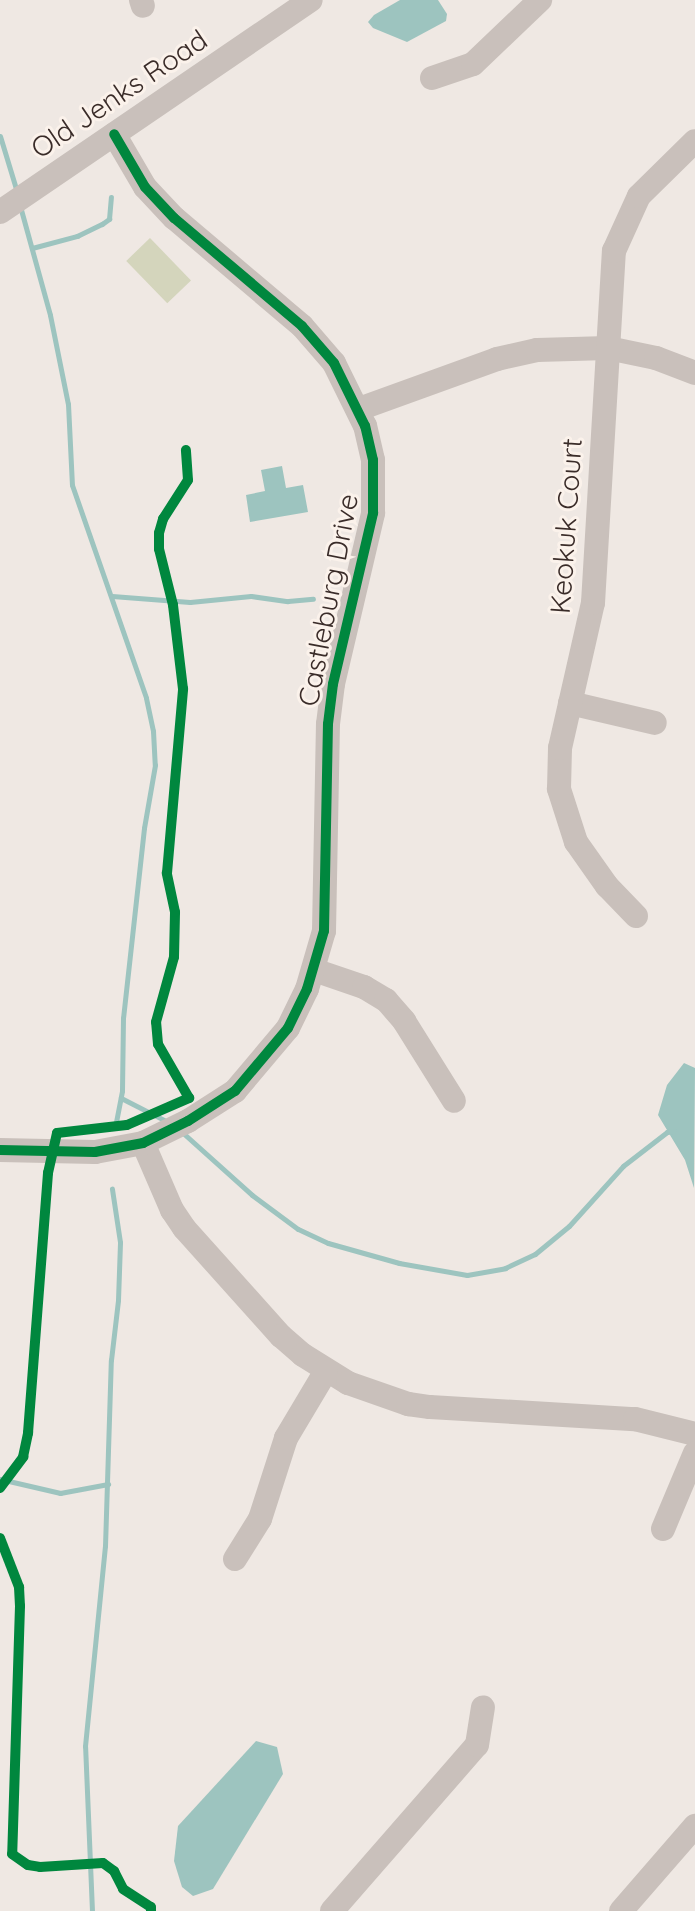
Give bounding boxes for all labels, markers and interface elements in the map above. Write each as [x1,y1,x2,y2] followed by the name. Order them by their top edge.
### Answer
[24,23,214,165] street label: Old Jenks Road
[543,437,589,615] street label: Keokuk Court
[291,491,365,709] street label: Castleburg Drive

